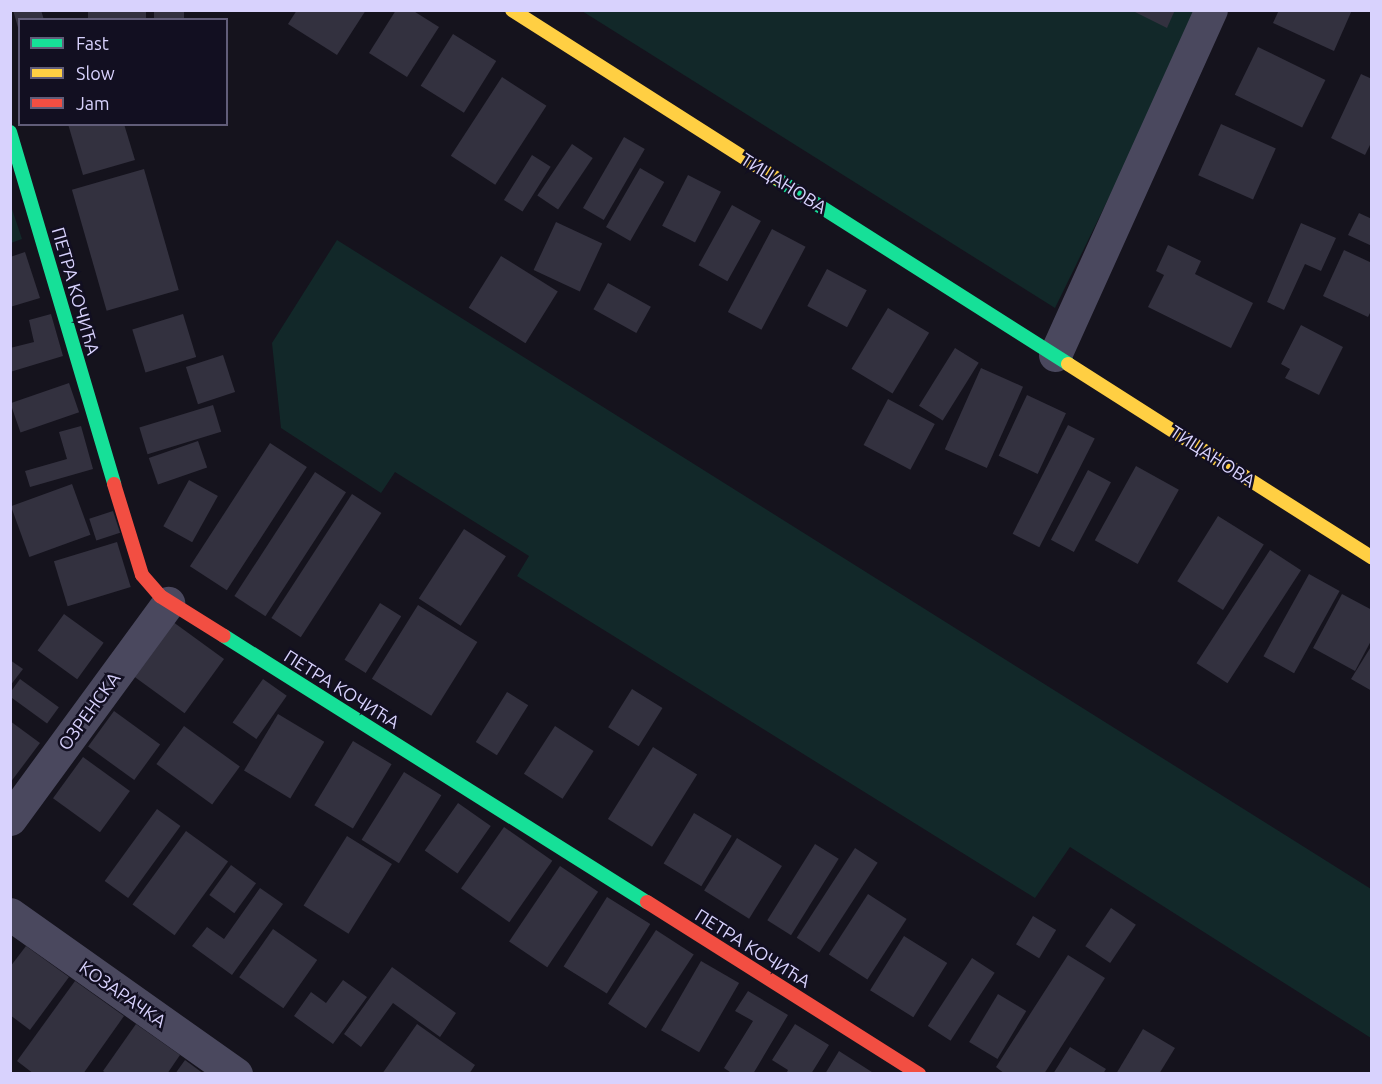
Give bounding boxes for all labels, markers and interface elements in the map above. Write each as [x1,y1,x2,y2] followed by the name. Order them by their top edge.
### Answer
[18,18,228,126] legend
[76,33,109,53] text: Fast
[76,63,115,83] text: Slow
[76,93,110,113] text: Jam
[737,148,831,218] street label: ТИЦАНОВА
[47,225,105,357] street label: ПЕТРА КОЧИЋА
[1166,420,1260,492] street label: ТИЦАНОВА
[280,645,404,733] street label: ПЕТРА КОЧИЋА
[53,668,125,754] street label: ОЗРЕНСКА
[691,904,815,992] street label: ПЕТРА КОЧИЋА
[75,956,171,1032] street label: КОЗАРАЧКА

